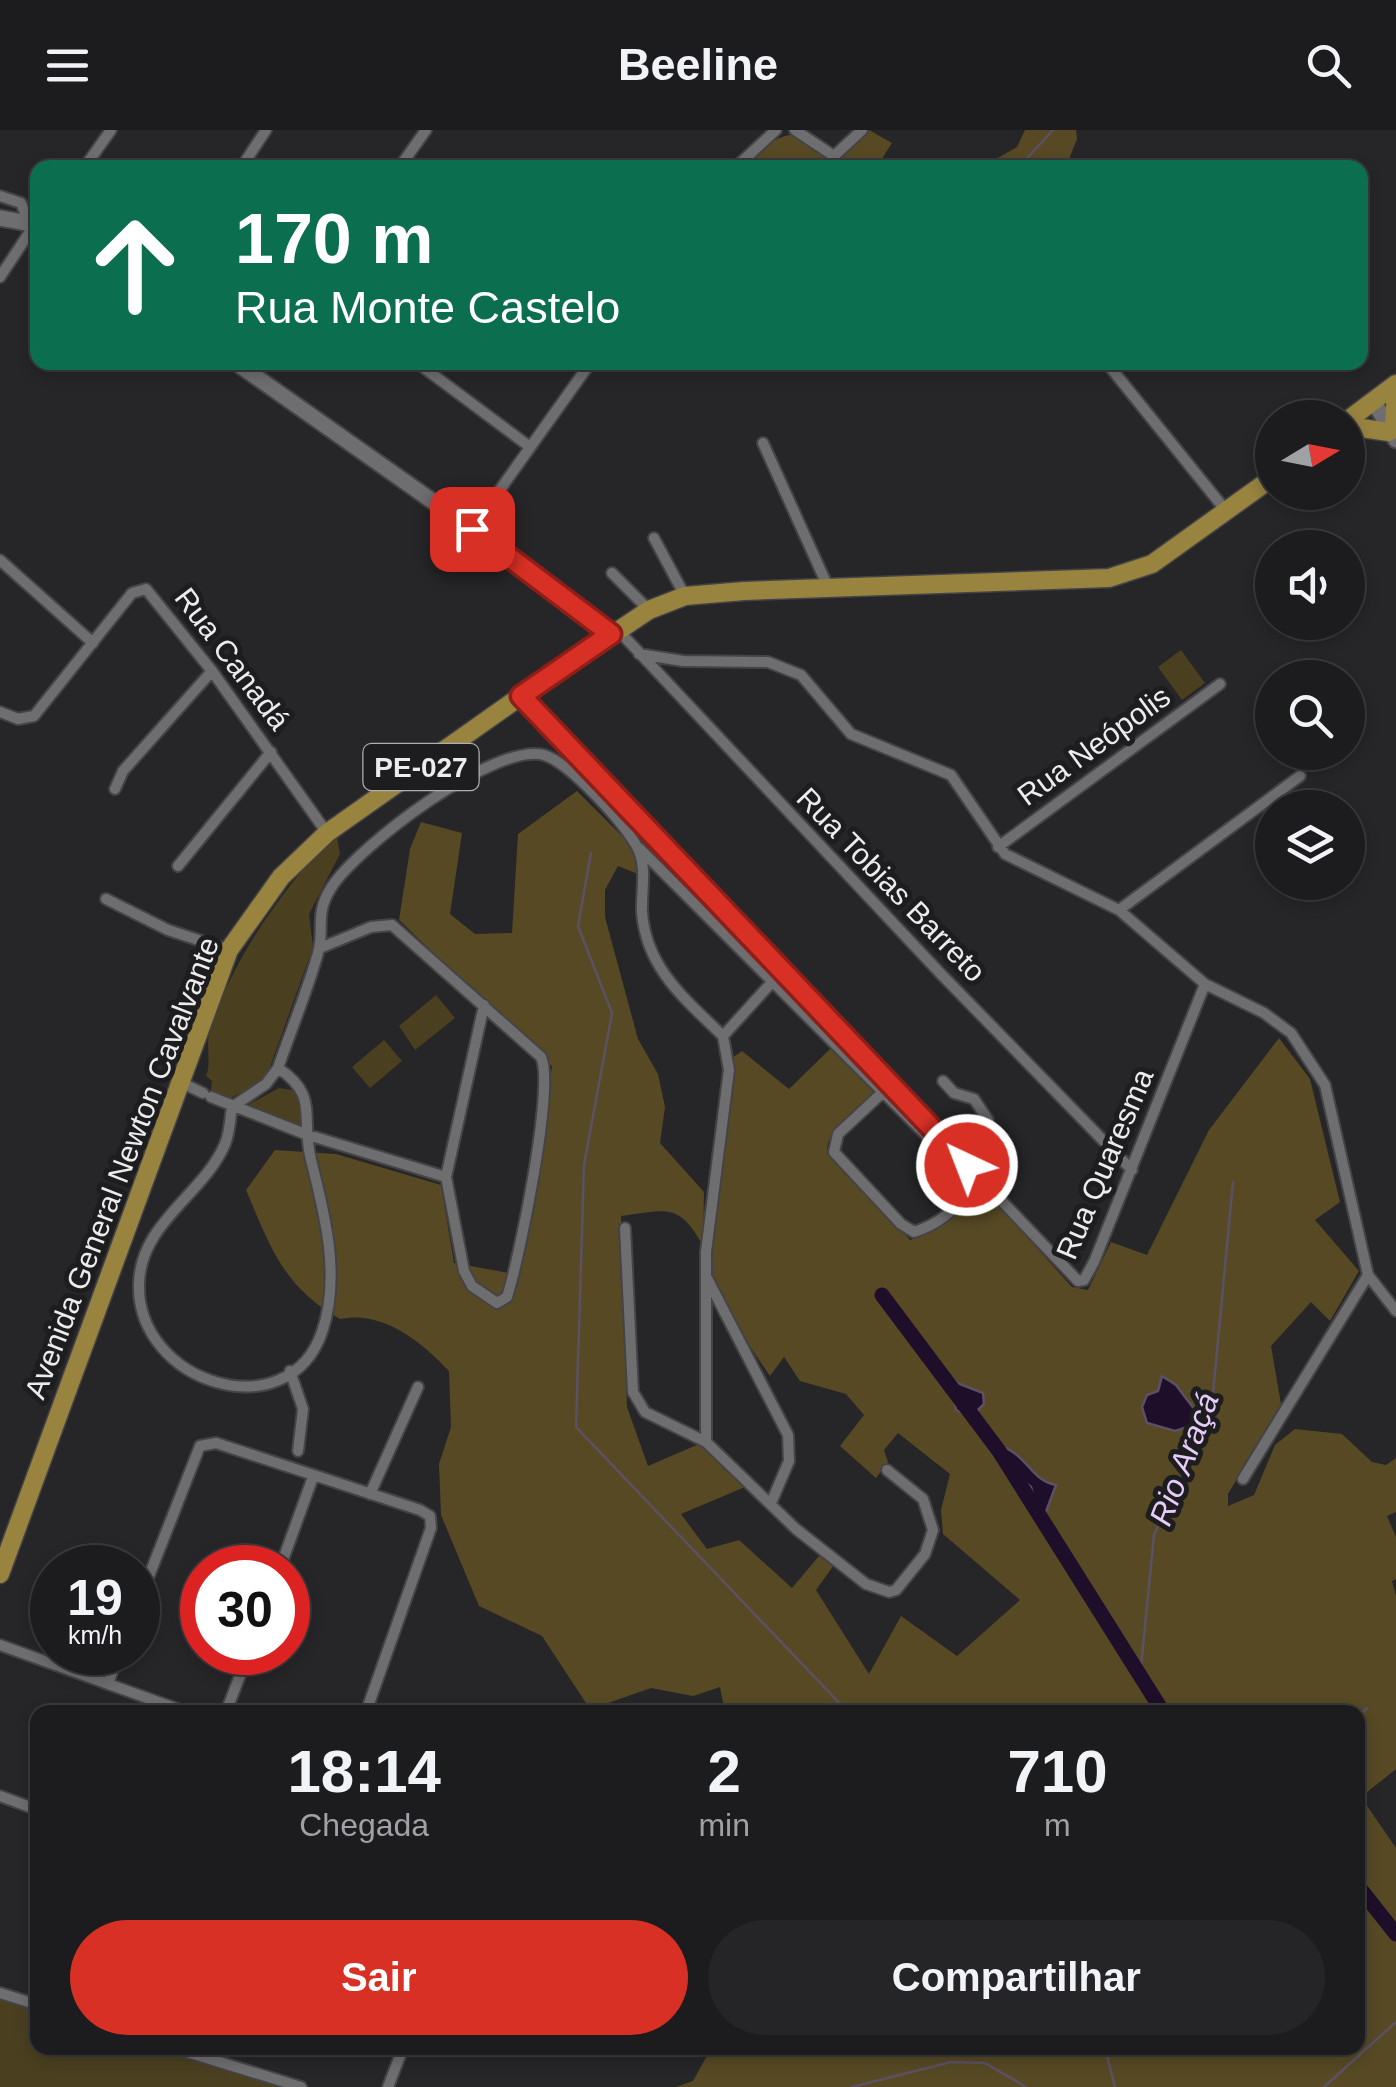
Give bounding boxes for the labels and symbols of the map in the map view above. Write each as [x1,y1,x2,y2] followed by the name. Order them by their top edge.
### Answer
[1255,400,1365,510] north arrow
[430,487,515,572] pin
[169,581,296,736] street label: Rua Canadá
[1011,679,1176,812] street label: Rua Neópolis
[364,744,478,790] road number: PE-027
[790,781,992,988] street label: Rua Tobias Barreto
[18,933,225,1403] street label: Avenida General Newton Cavalvante
[1050,1063,1160,1264] street label: Rua Quaresma
[915,1113,1019,1217] position arrow
[1142,1388,1226,1530] water label: Rio Araçá
[180,1545,310,1675] speed limit sign: 30

